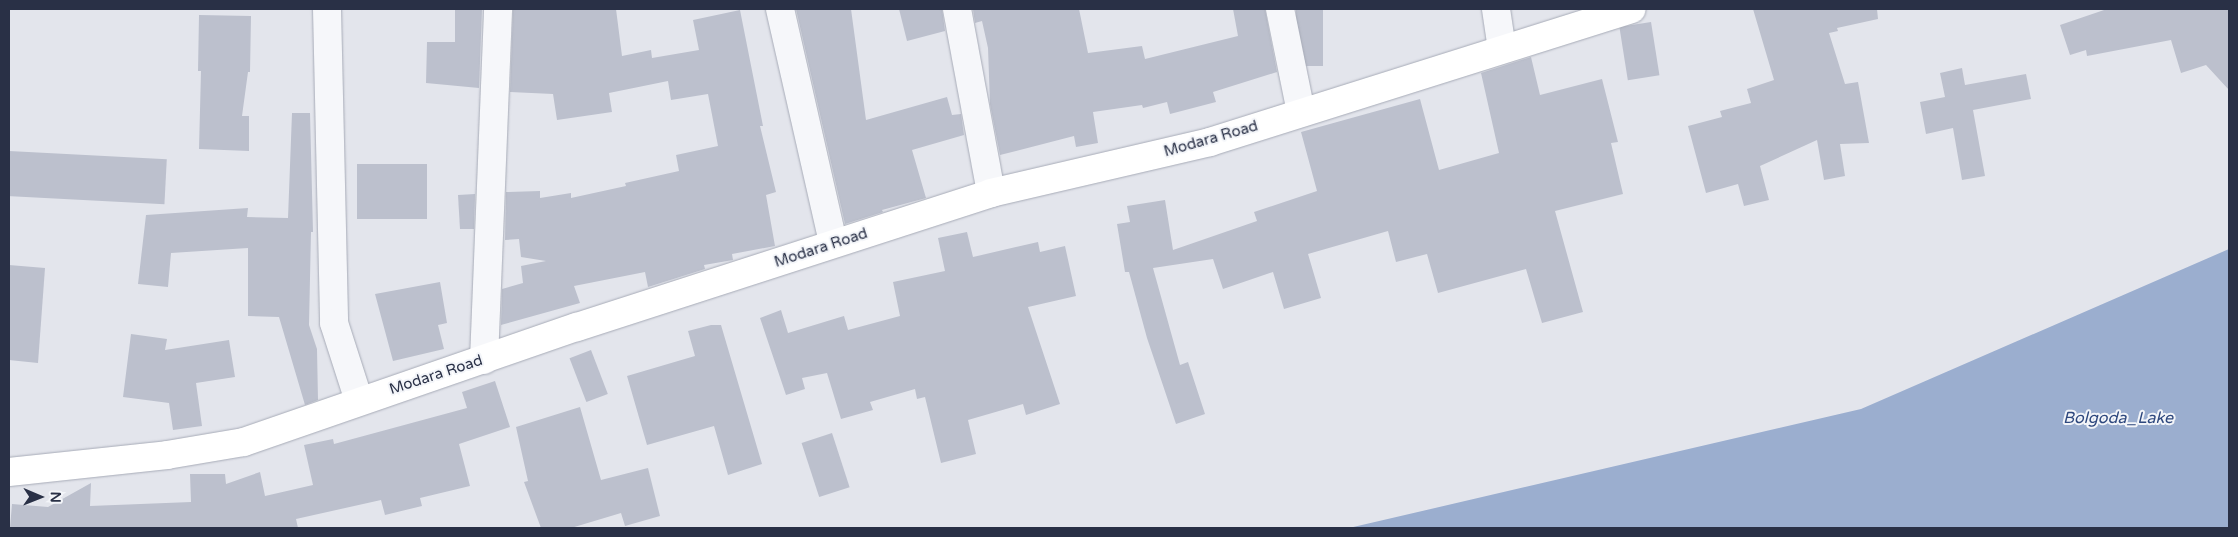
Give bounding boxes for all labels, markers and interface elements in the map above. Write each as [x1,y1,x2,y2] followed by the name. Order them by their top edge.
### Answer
[1162,117,1260,161] street label: Modara Road
[772,224,870,272] street label: Modara Road
[387,351,485,399] street label: Modara Road
[2063,408,2173,428] water label: Bolgoda_Lake
[15,472,65,522] north arrow
[47,491,64,503] text: N

